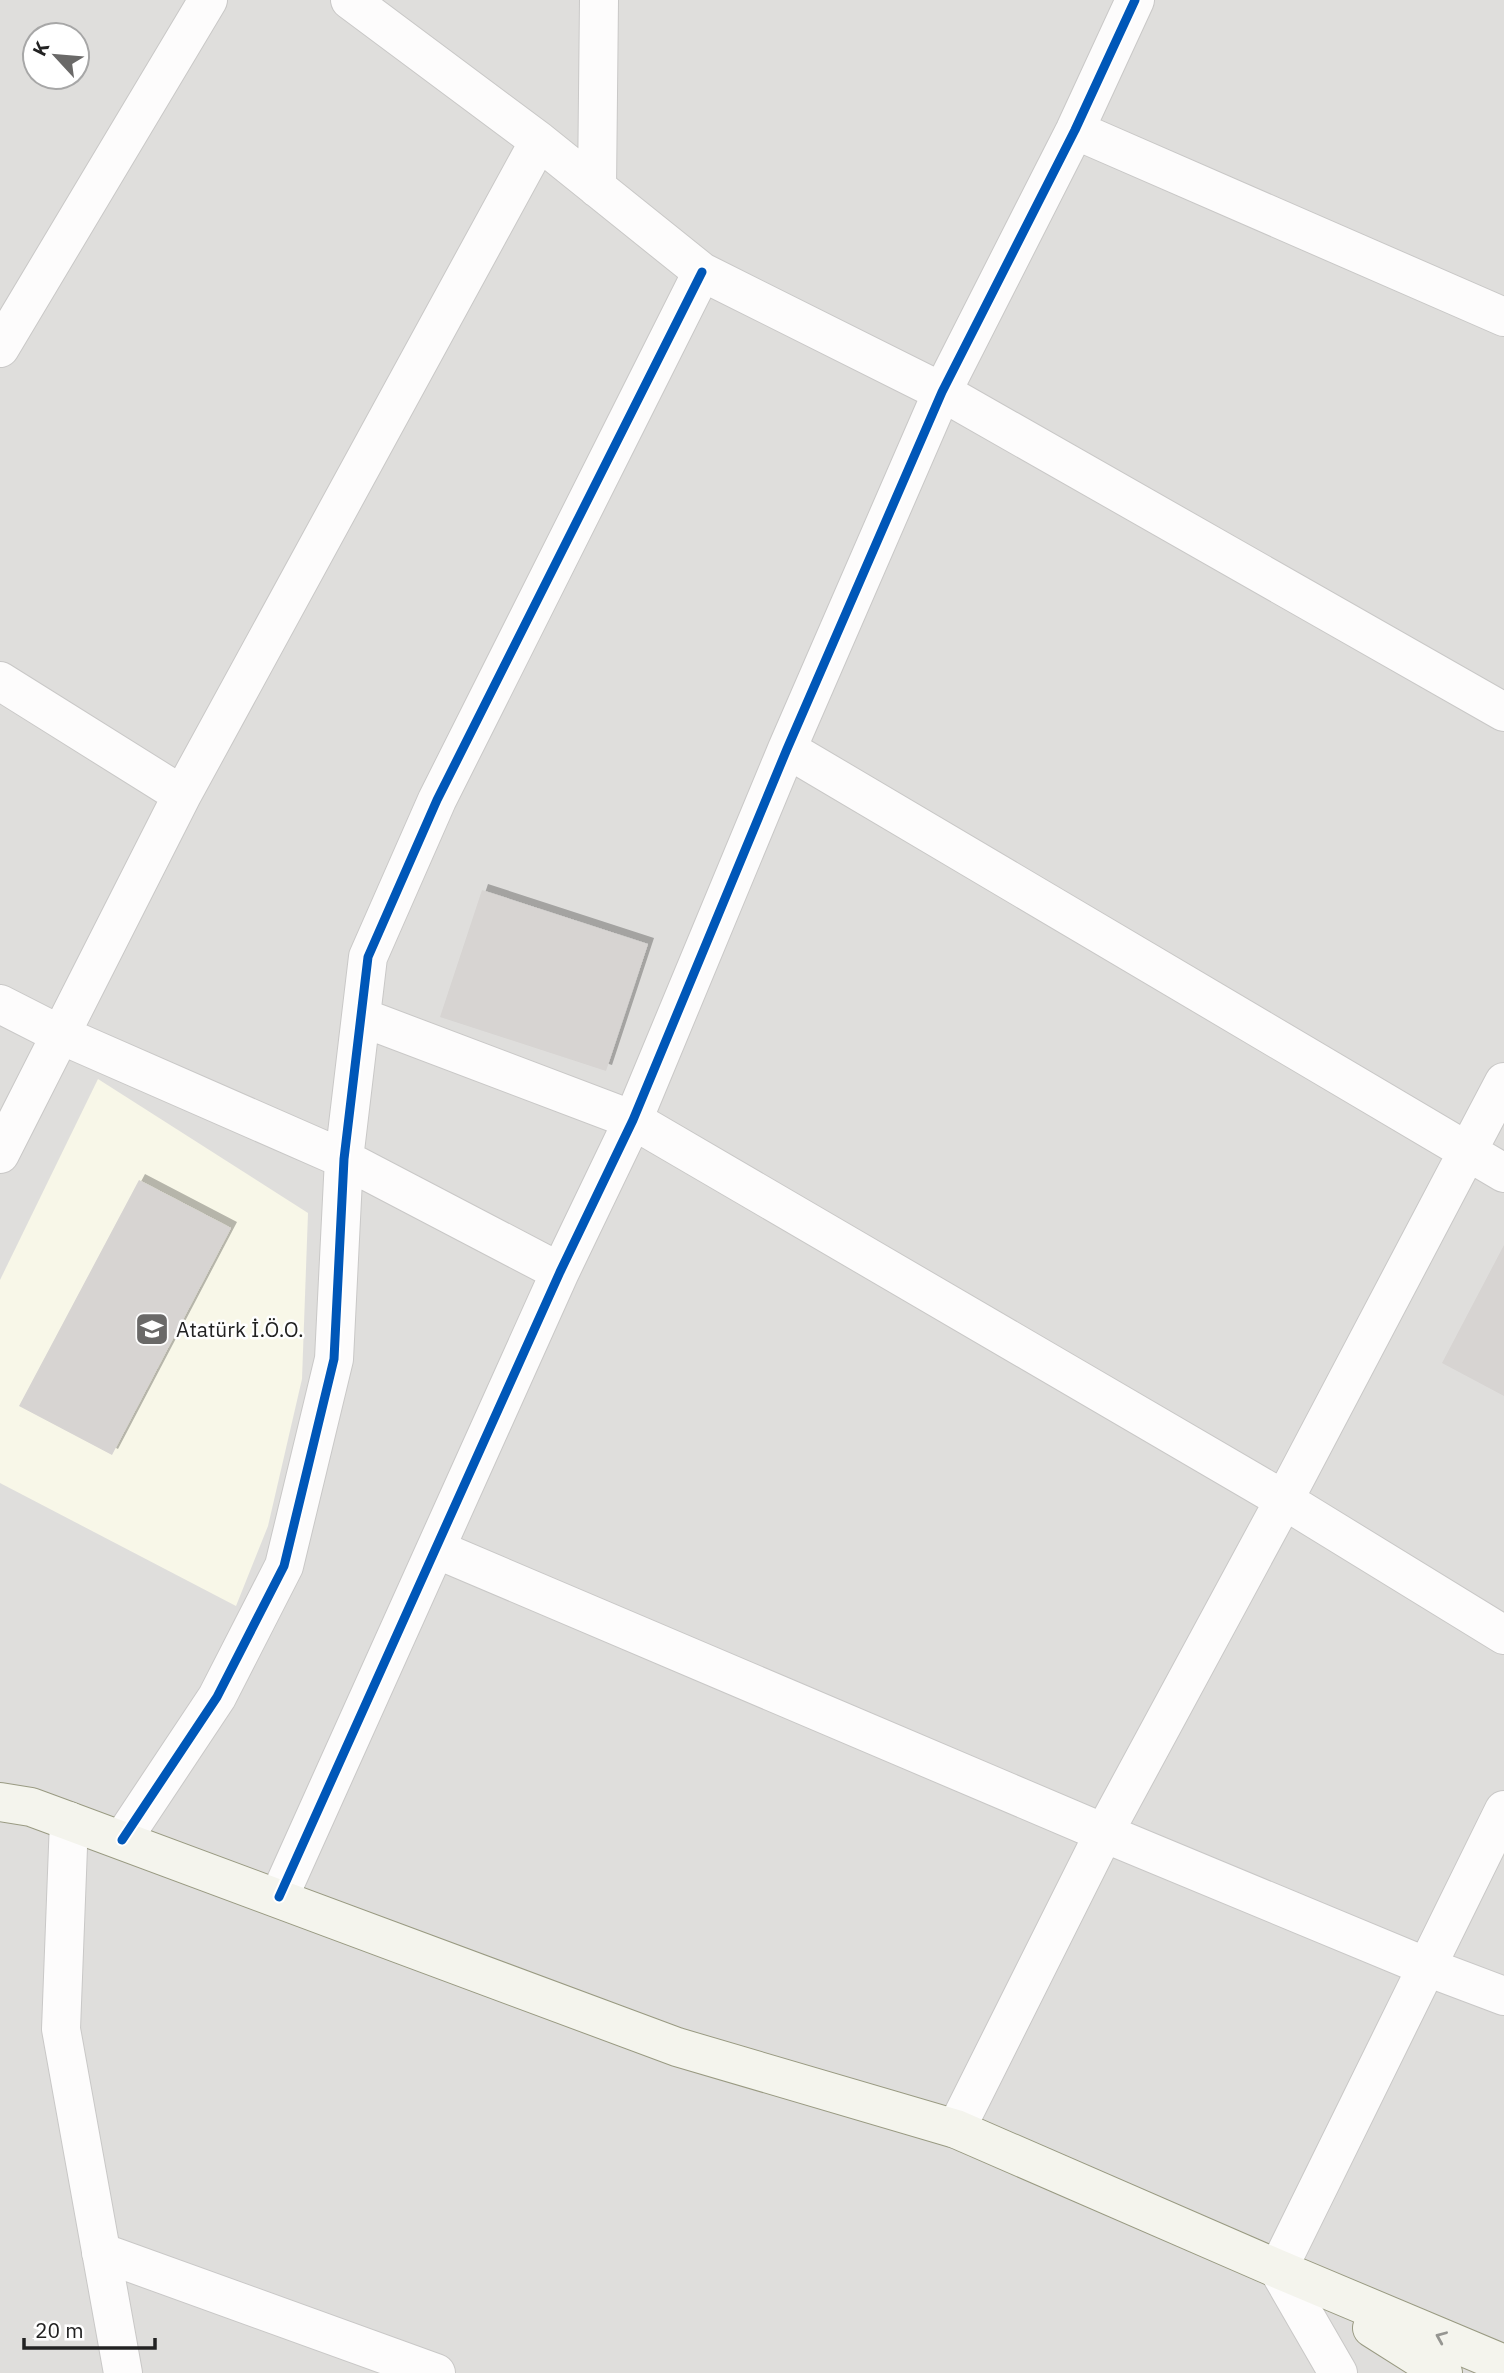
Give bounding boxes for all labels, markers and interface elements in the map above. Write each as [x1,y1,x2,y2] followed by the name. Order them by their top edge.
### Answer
[21,21,91,91] north arrow
[27,37,54,60] text: K
[133,1310,171,1348] school or university icon: Atatürk İ.Ö.O.
[176,1315,304,1343] place label: Atatürk İ.Ö.O.
[24,2306,156,2350] scale bar
[35,2316,84,2344] text: 20 m
[1436,2332,1448,2346] one-way arrow

